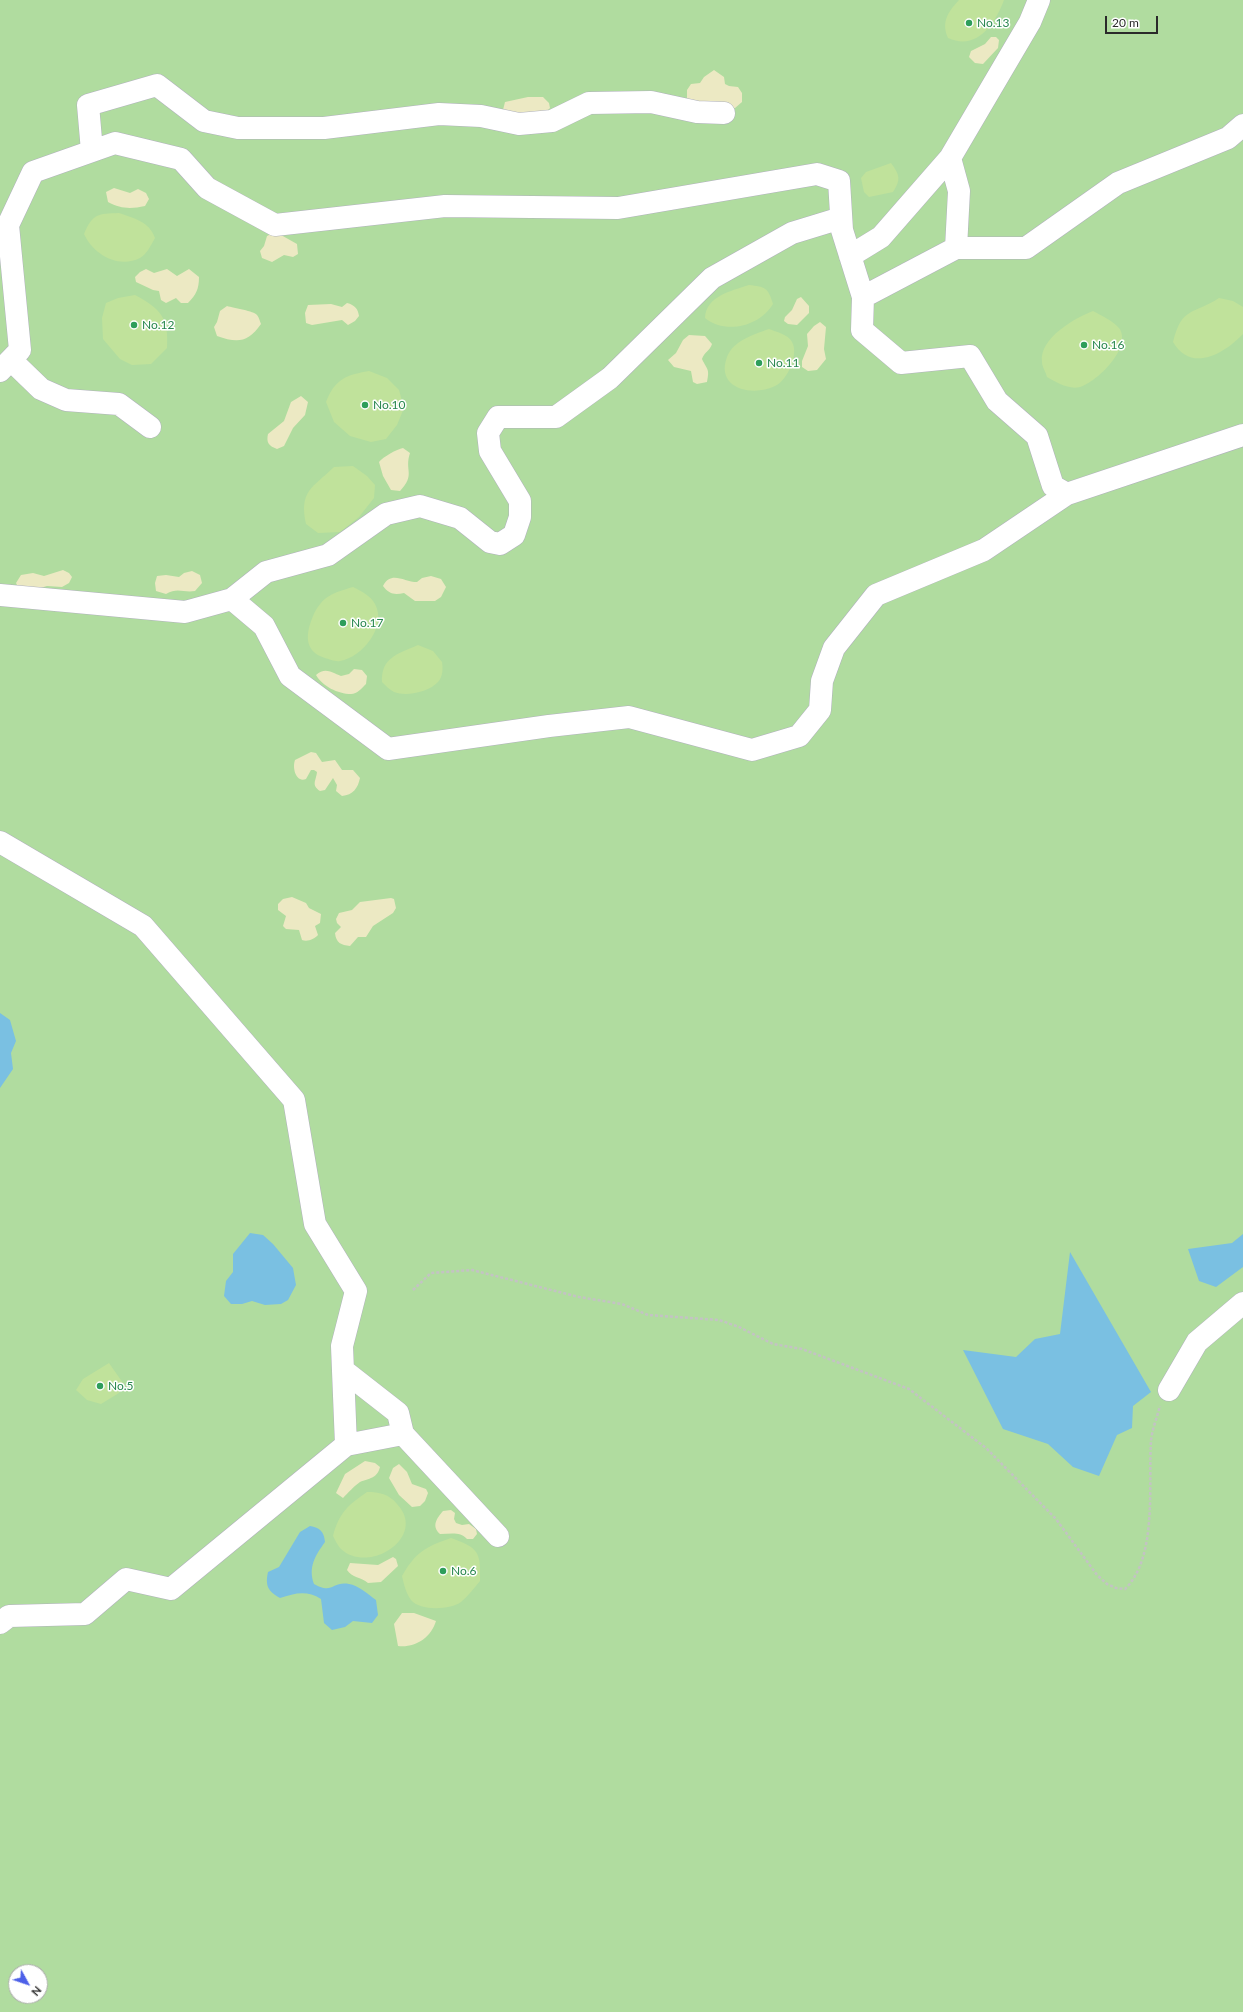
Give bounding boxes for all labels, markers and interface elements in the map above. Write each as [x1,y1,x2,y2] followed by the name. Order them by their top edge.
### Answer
[1107,8,1160,34] scale bar
[1112,15,1139,30] text: 20 m
[977,16,1010,30] place label: No.13
[964,18,974,28] marker: No.13
[142,318,175,332] place label: No.12
[129,320,139,330] marker: No.12
[1092,338,1125,352] place label: No.16
[1079,340,1089,350] marker: No.16
[767,356,800,370] place label: No.11
[754,358,764,368] marker: No.11
[373,398,406,412] place label: No.10
[360,400,370,410] marker: No.10
[351,616,384,630] place label: No.17
[338,618,348,628] marker: No.17
[108,1379,134,1393] place label: No.5
[95,1381,105,1391] marker: No.5
[451,1564,477,1578] place label: No.6
[438,1566,448,1576] marker: No.6
[8,1964,48,2004] north arrow
[29,1984,45,1999] text: N

